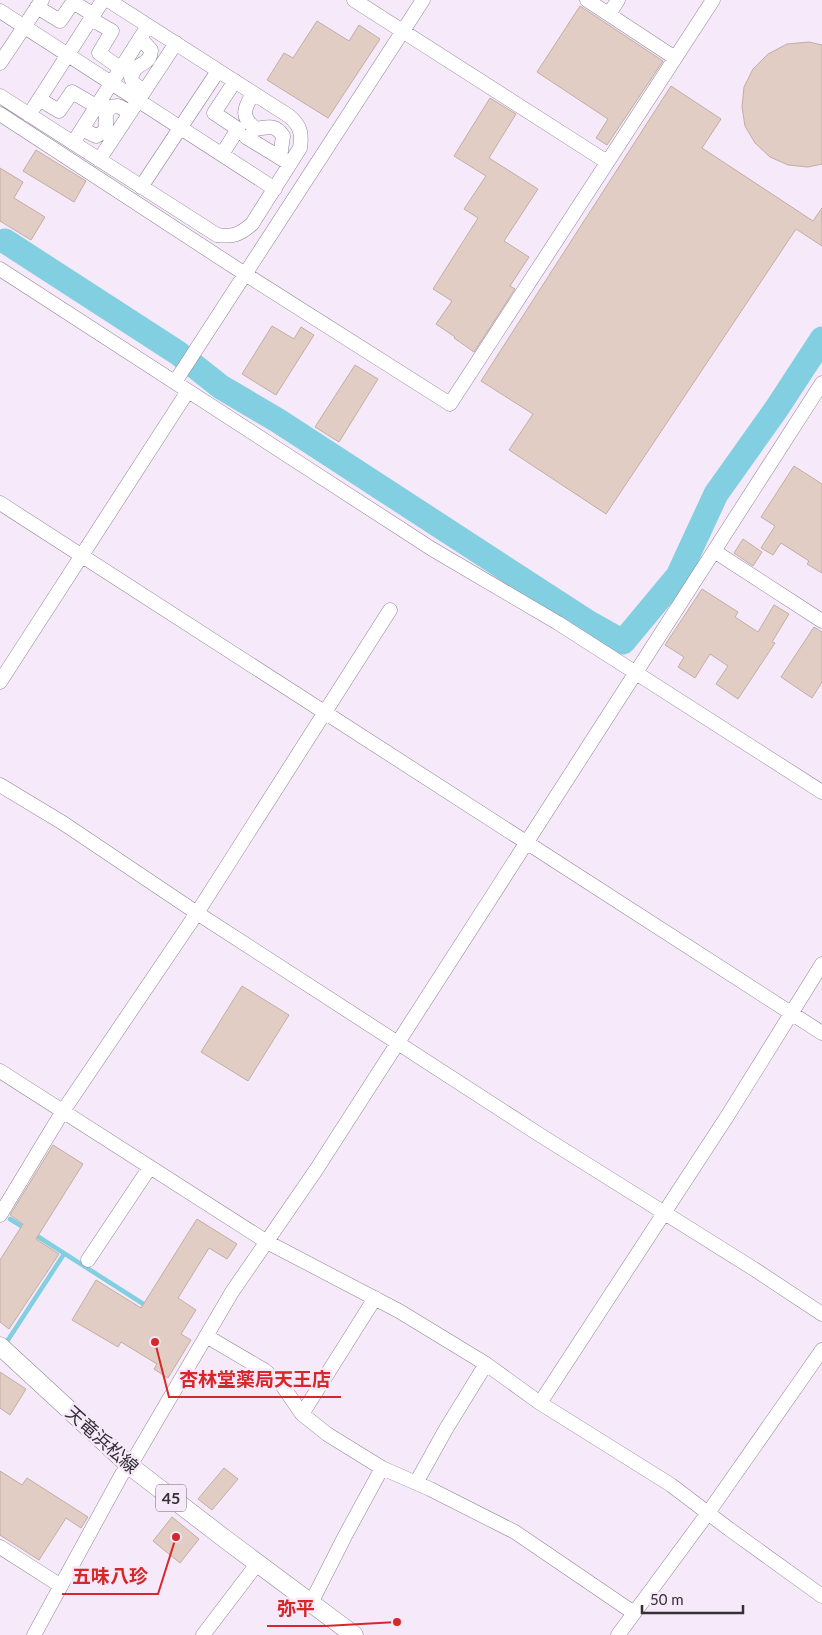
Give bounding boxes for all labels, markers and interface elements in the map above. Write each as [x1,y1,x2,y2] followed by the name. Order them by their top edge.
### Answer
[169,1363,341,1397] callout: 杏林堂薬局天王店
[179,1367,331,1390] text: 杏林堂薬局天王店
[62,1401,143,1478] street label: 天竜浜松線
[156,1485,186,1512] road number: 45
[62,1560,158,1594] callout: 五味八珍
[72,1564,148,1587] text: 五味八珍
[642,1582,743,1614] scale bar
[650,1590,684,1608] text: 50 m
[267,1592,325,1626] callout: 弥平
[277,1596,315,1619] text: 弥平

